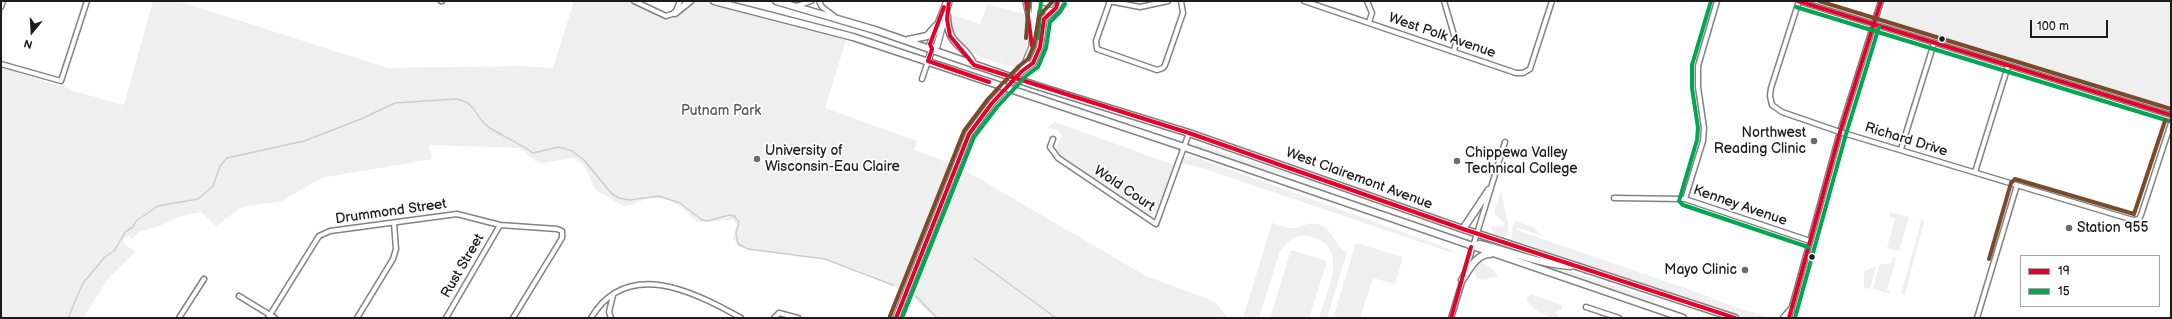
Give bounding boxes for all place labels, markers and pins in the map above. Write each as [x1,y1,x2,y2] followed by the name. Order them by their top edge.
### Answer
[1937,34,1947,44] unlabelled marker
[1714,125,1806,158] place label: Northwest Reading Clinic
[1809,136,1819,146] marker: Northwest Reading Clinic
[765,143,900,176] place label: University of Wisconsin-Eau Claire
[1465,145,1578,178] place label: Chippewa Valley Technical College
[752,154,762,164] marker: University of Wisconsin-Eau Claire
[1452,156,1462,166] marker: Chippewa Valley Technical College
[2077,220,2149,236] place label: Station 955
[2064,223,2074,233] marker: Station 955
[1807,252,1817,262] unlabelled marker
[1664,262,1737,278] place label: Mayo Clinic
[1740,265,1750,275] marker: Mayo Clinic

